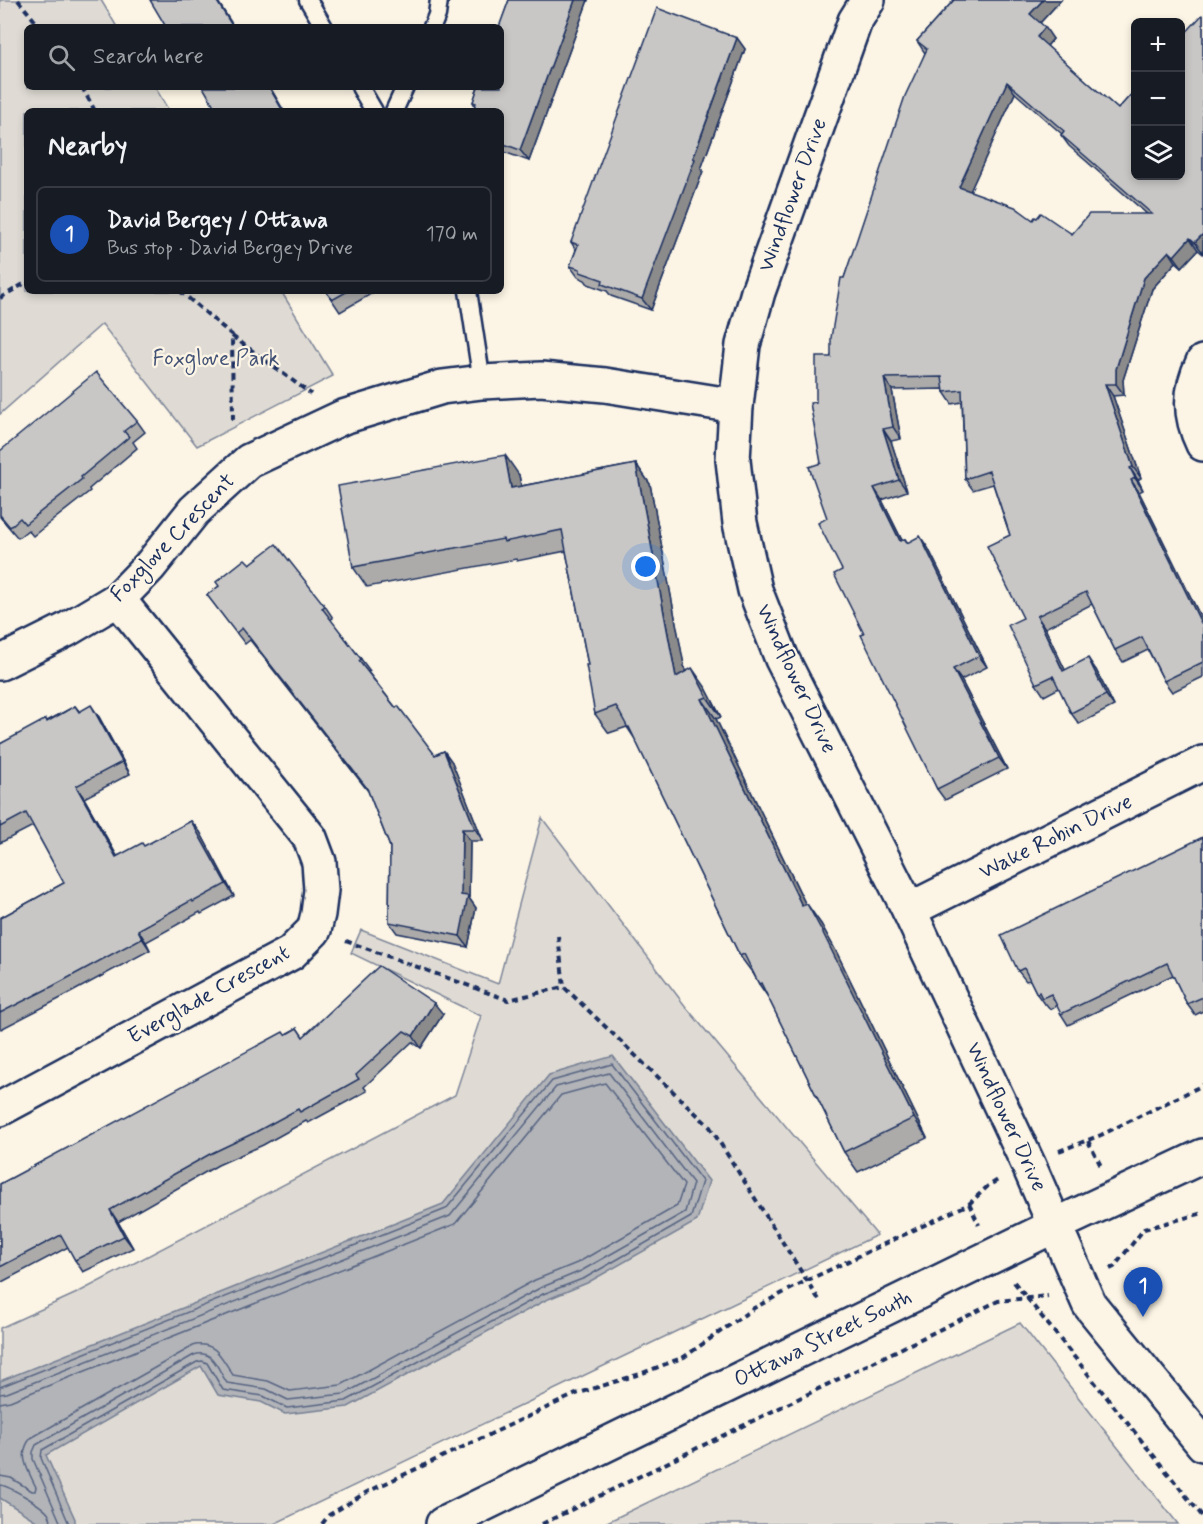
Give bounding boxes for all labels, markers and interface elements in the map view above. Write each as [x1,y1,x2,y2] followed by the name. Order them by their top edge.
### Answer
[1131,18,1185,180] map controls
[1131,18,1185,72] button: +
[24,24,504,90] search box
[45,41,78,74] icon: search
[93,43,204,71] text: Search here
[1131,72,1185,126] button: −
[752,114,834,276] street label: Windflower Drive
[1131,126,1185,180] button: layers
[48,130,127,164] text: Nearby
[107,207,328,235] text: David Bergey / Ottawa
[65,221,74,248] text: 1
[426,221,478,248] text: 170 m
[107,235,353,262] text: Bus stop · David Bergey Drive
[153,345,280,376] park label: Foxglove Park
[104,468,244,610] street label: Foxglove Crescent
[631,552,660,581] your location
[749,600,843,758] street label: Windflower Drive
[975,788,1137,886] street label: Wake Robin Drive
[123,939,296,1054] street label: Everglade Crescent
[959,1038,1053,1196] street label: Windflower Drive
[1124,1268,1162,1317] pin: 1
[729,1284,917,1394] street label: Ottawa Street South

